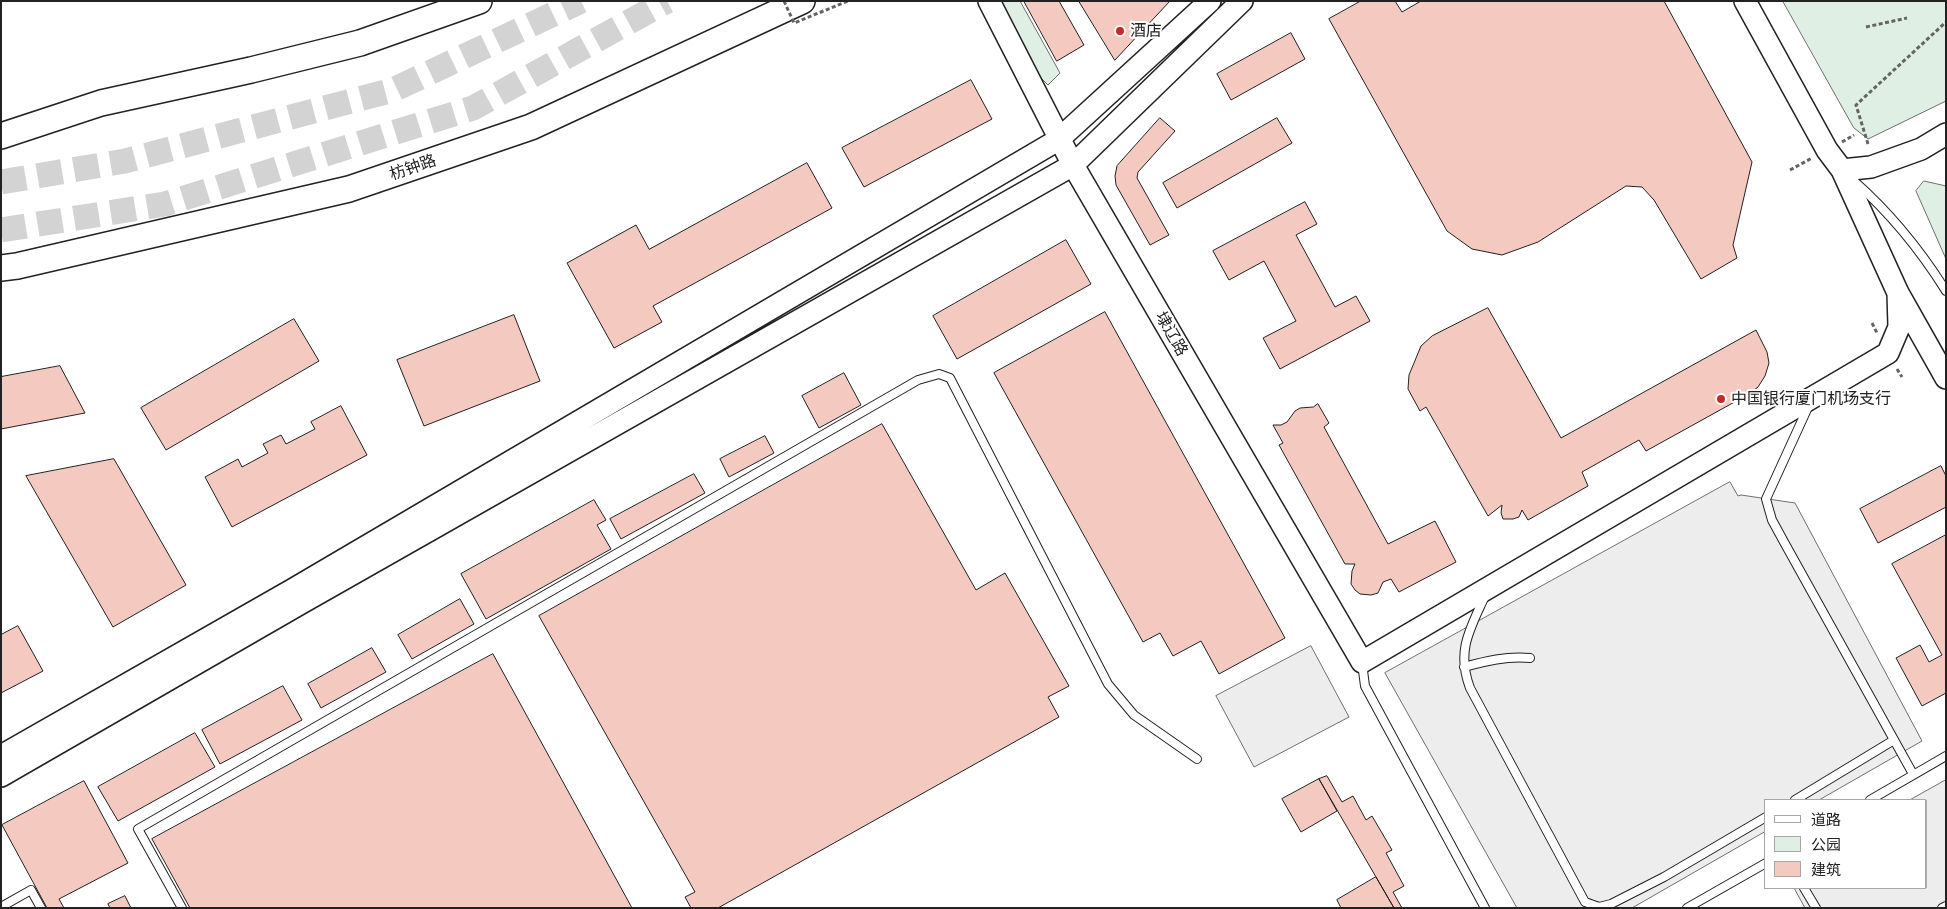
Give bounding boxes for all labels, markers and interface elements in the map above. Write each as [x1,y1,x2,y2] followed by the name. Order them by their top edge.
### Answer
[1130,21,1162,41] place label: 酒店
[1114,25,1126,37] marker: 酒店
[387,151,439,185] street label: 枋钟路
[1151,308,1191,360] street label: 埭辽路
[1731,389,1891,409] place label: 中国银行厦门机场支行
[1715,393,1727,405] marker: 中国银行厦门机场支行
[1764,799,1927,889] legend
[1811,811,1841,829] text: 道路
[1811,836,1841,854] text: 公园
[1811,861,1841,879] text: 建筑

